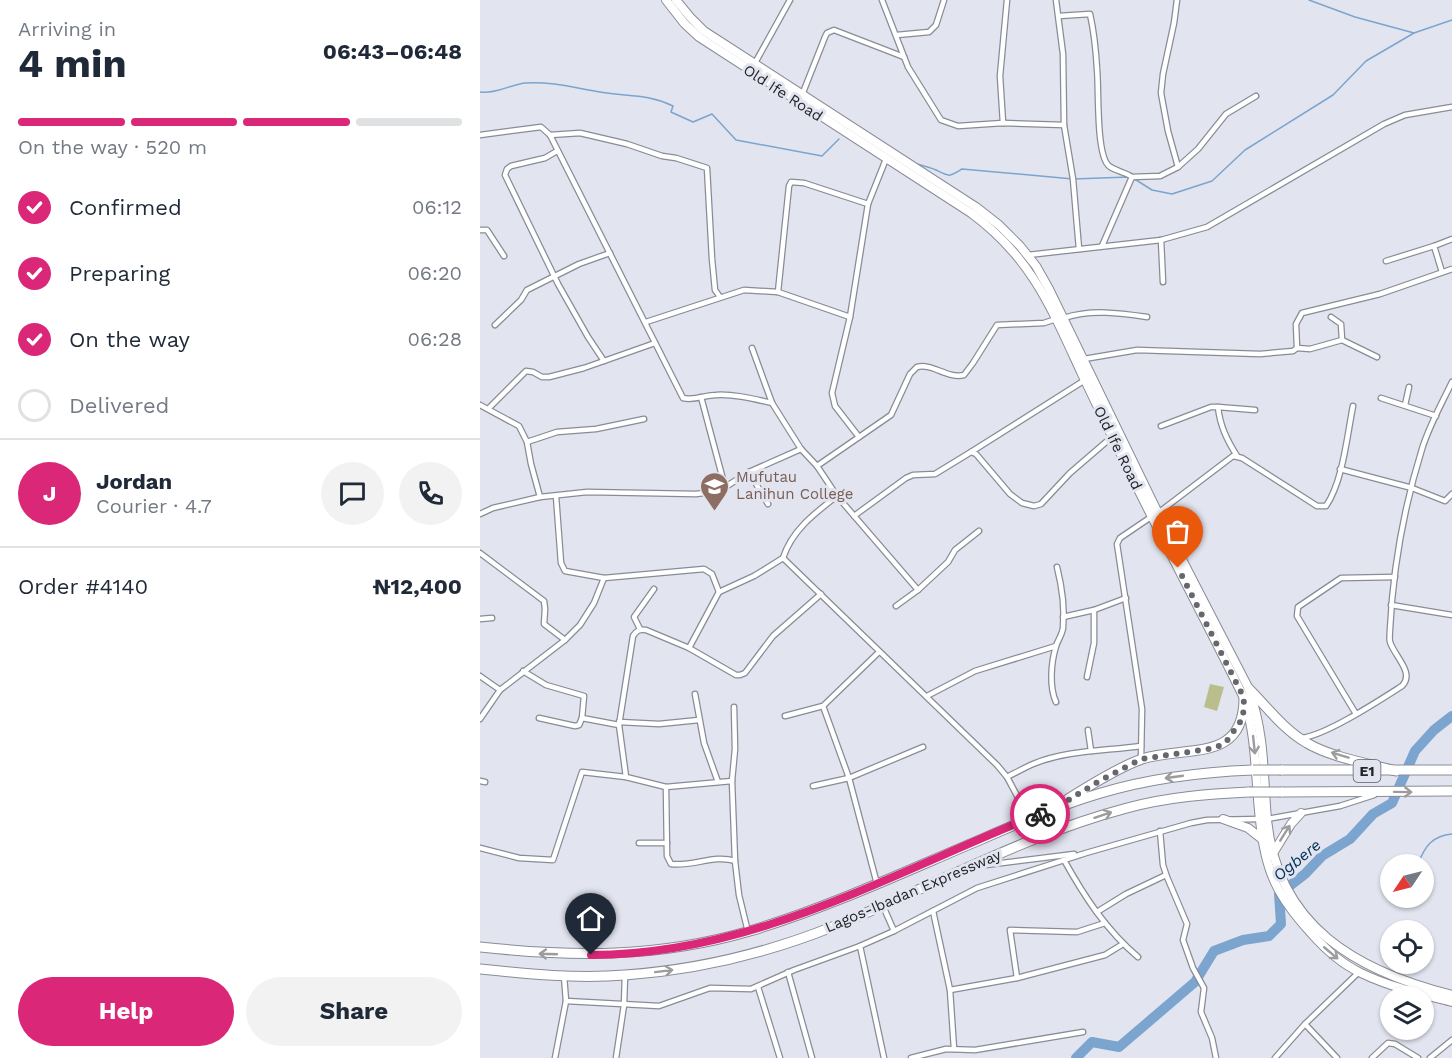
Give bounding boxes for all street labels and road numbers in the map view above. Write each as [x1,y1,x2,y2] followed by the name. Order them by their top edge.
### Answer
[740,61,826,125] street label: Old Ife Road
[1090,403,1146,493] street label: Old Ife Road
[1354,760,1380,782] road number: E1
[822,846,1004,936] street label: Lagos-Ibadan Expressway

